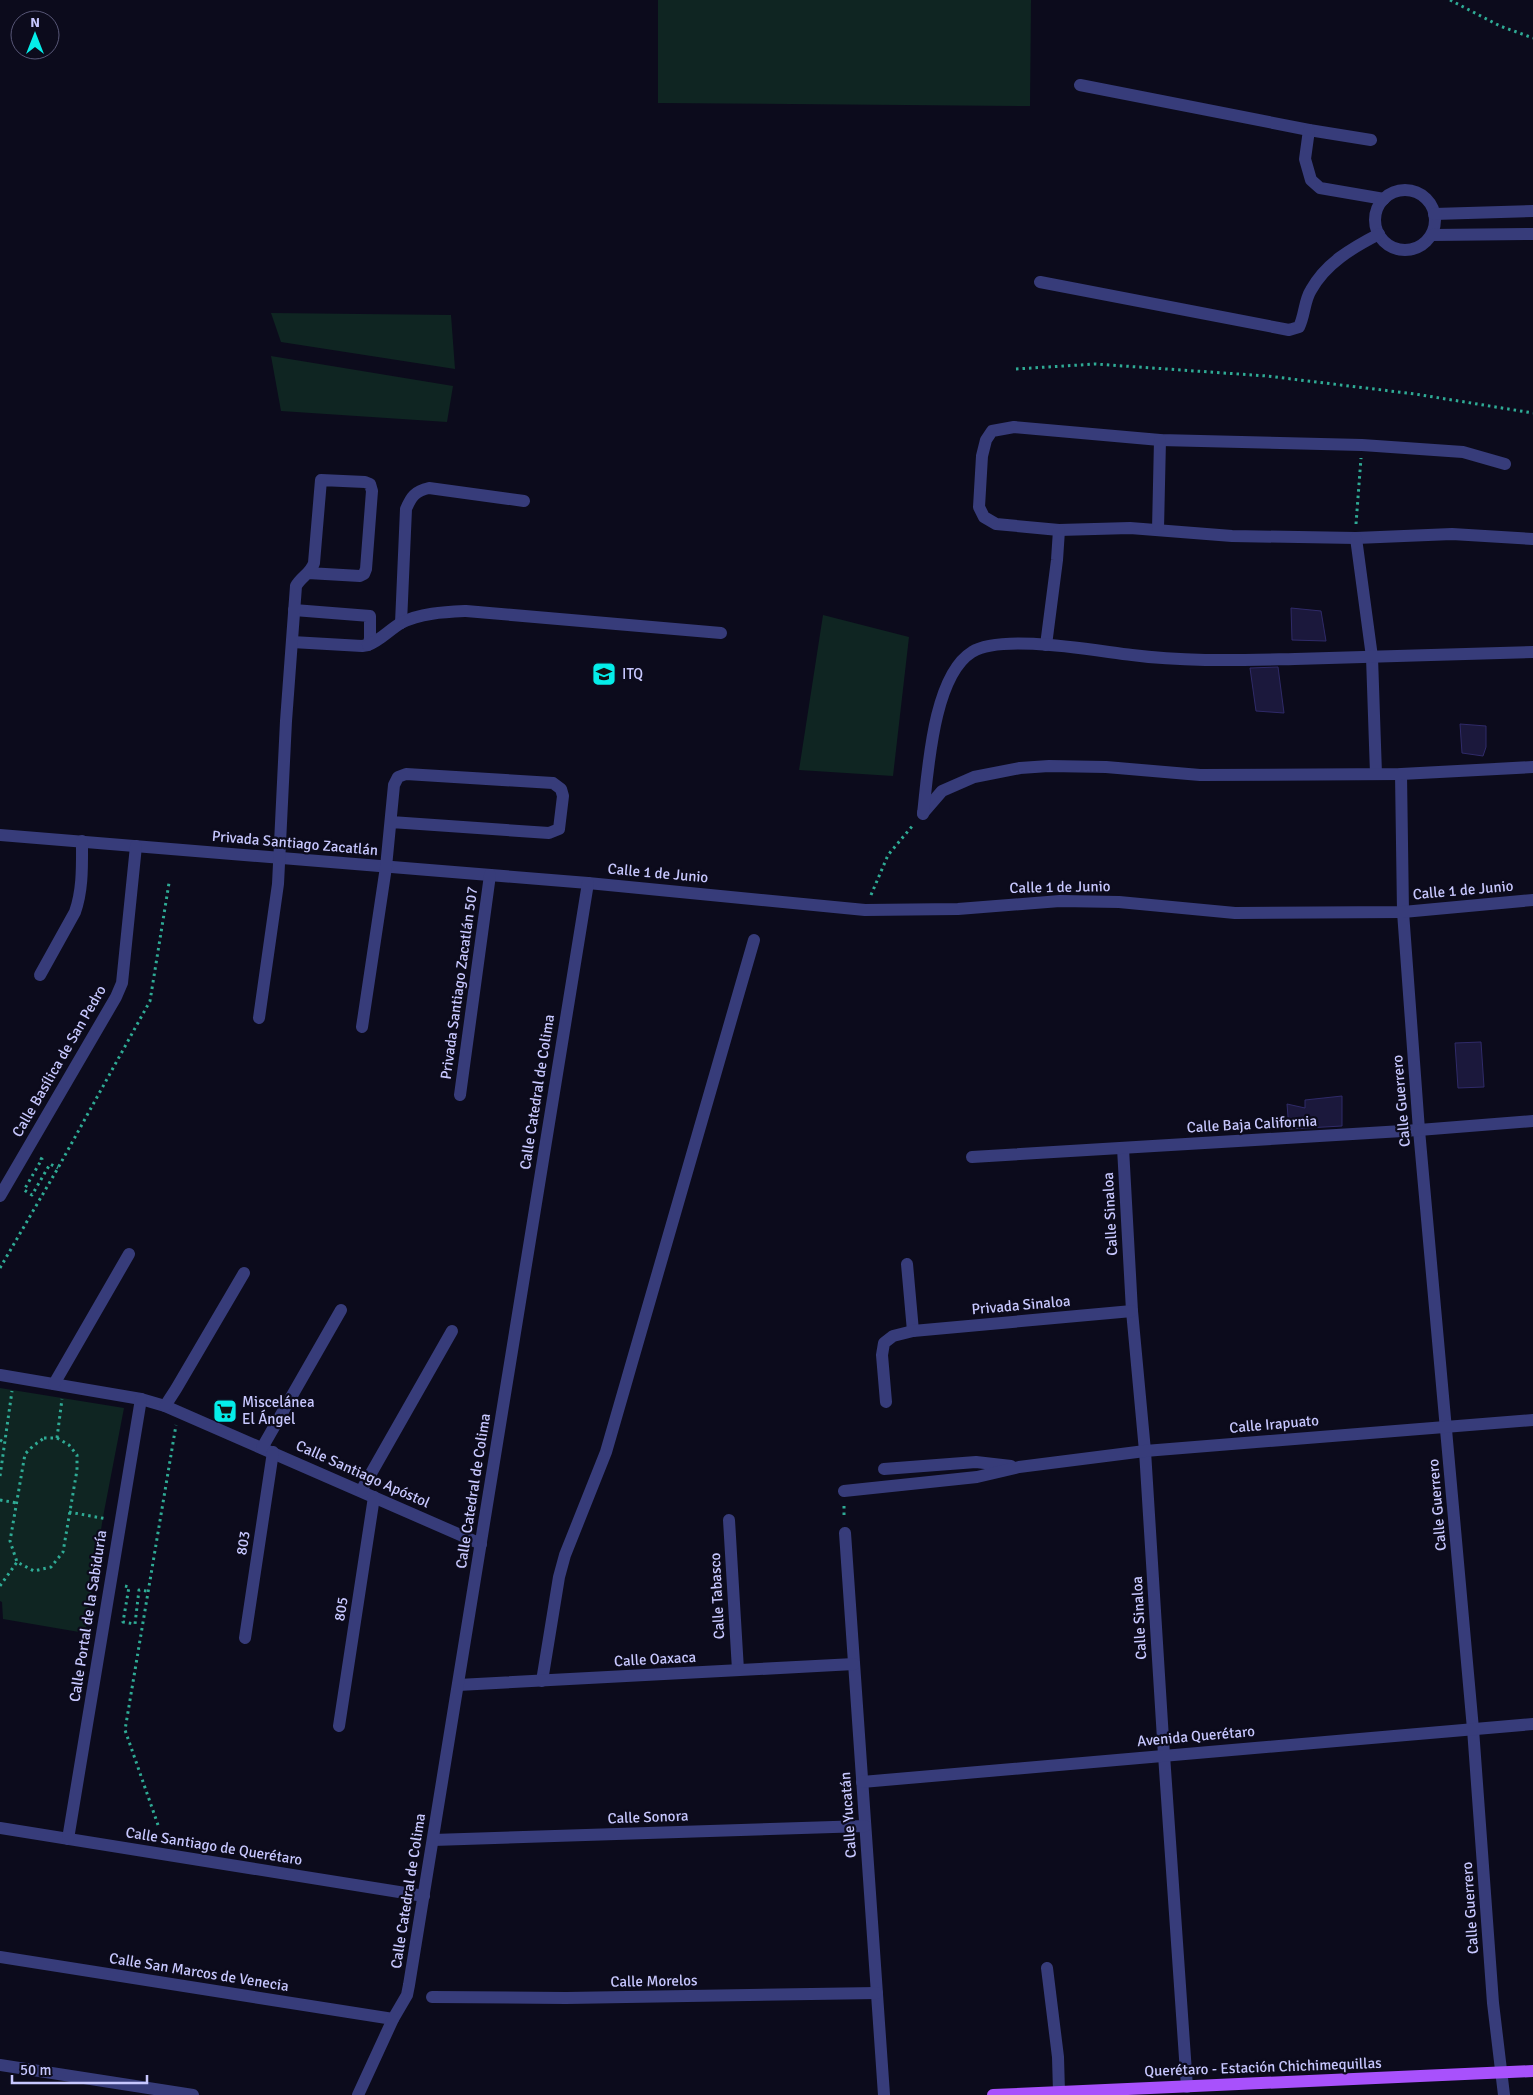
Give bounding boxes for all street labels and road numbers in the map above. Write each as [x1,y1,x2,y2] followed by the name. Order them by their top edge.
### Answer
[211,827,379,859] street label: Privada Santiago Zacatlán
[607,860,709,886] street label: Calle 1 de Junio
[1009,877,1111,897] street label: Calle 1 de Junio
[1412,877,1514,903] street label: Calle 1 de Junio
[437,885,481,1081] street label: Privada Santiago Zacatlán 507
[8,982,110,1140] street label: Calle Basílica de San Pedro
[516,1013,558,1171] street label: Calle Catedral de Colima
[1388,1054,1414,1148] street label: Calle Guerrero
[1186,1112,1318,1136] street label: Calle Baja California
[1099,1172,1121,1256] street label: Calle Sinaloa
[971,1292,1071,1318] street label: Privada Sinaloa
[1228,1411,1320,1437] street label: Calle Irapuato
[452,1412,494,1570] street label: Calle Catedral de Colima
[293,1436,433,1512] street label: Calle Santiago Apóstol
[1424,1458,1450,1552] street label: Calle Guerrero
[66,1529,110,1703] street label: Calle Portal de la Sabiduría
[232,1530,254,1556] street label: 803
[706,1552,728,1640] street label: Calle Tabasco
[1128,1576,1150,1660] street label: Calle Sinaloa
[330,1596,352,1622] street label: 805
[613,1648,697,1670] street label: Calle Oaxaca
[1136,1722,1256,1750] street label: Avenida Querétaro
[836,1771,860,1859] street label: Calle Yucatán
[607,1807,689,1827] street label: Calle Sonora
[387,1812,429,1970] street label: Calle Catedral de Colima
[124,1823,304,1869] street label: Calle Santiago de Querétaro
[1458,1861,1482,1955] street label: Calle Guerrero
[108,1949,290,1995] street label: Calle San Marcos de Venecia
[610,1971,698,1991] street label: Calle Morelos
[1144,2054,1382,2080] street label: Querétaro - Estación Chichimequillas

